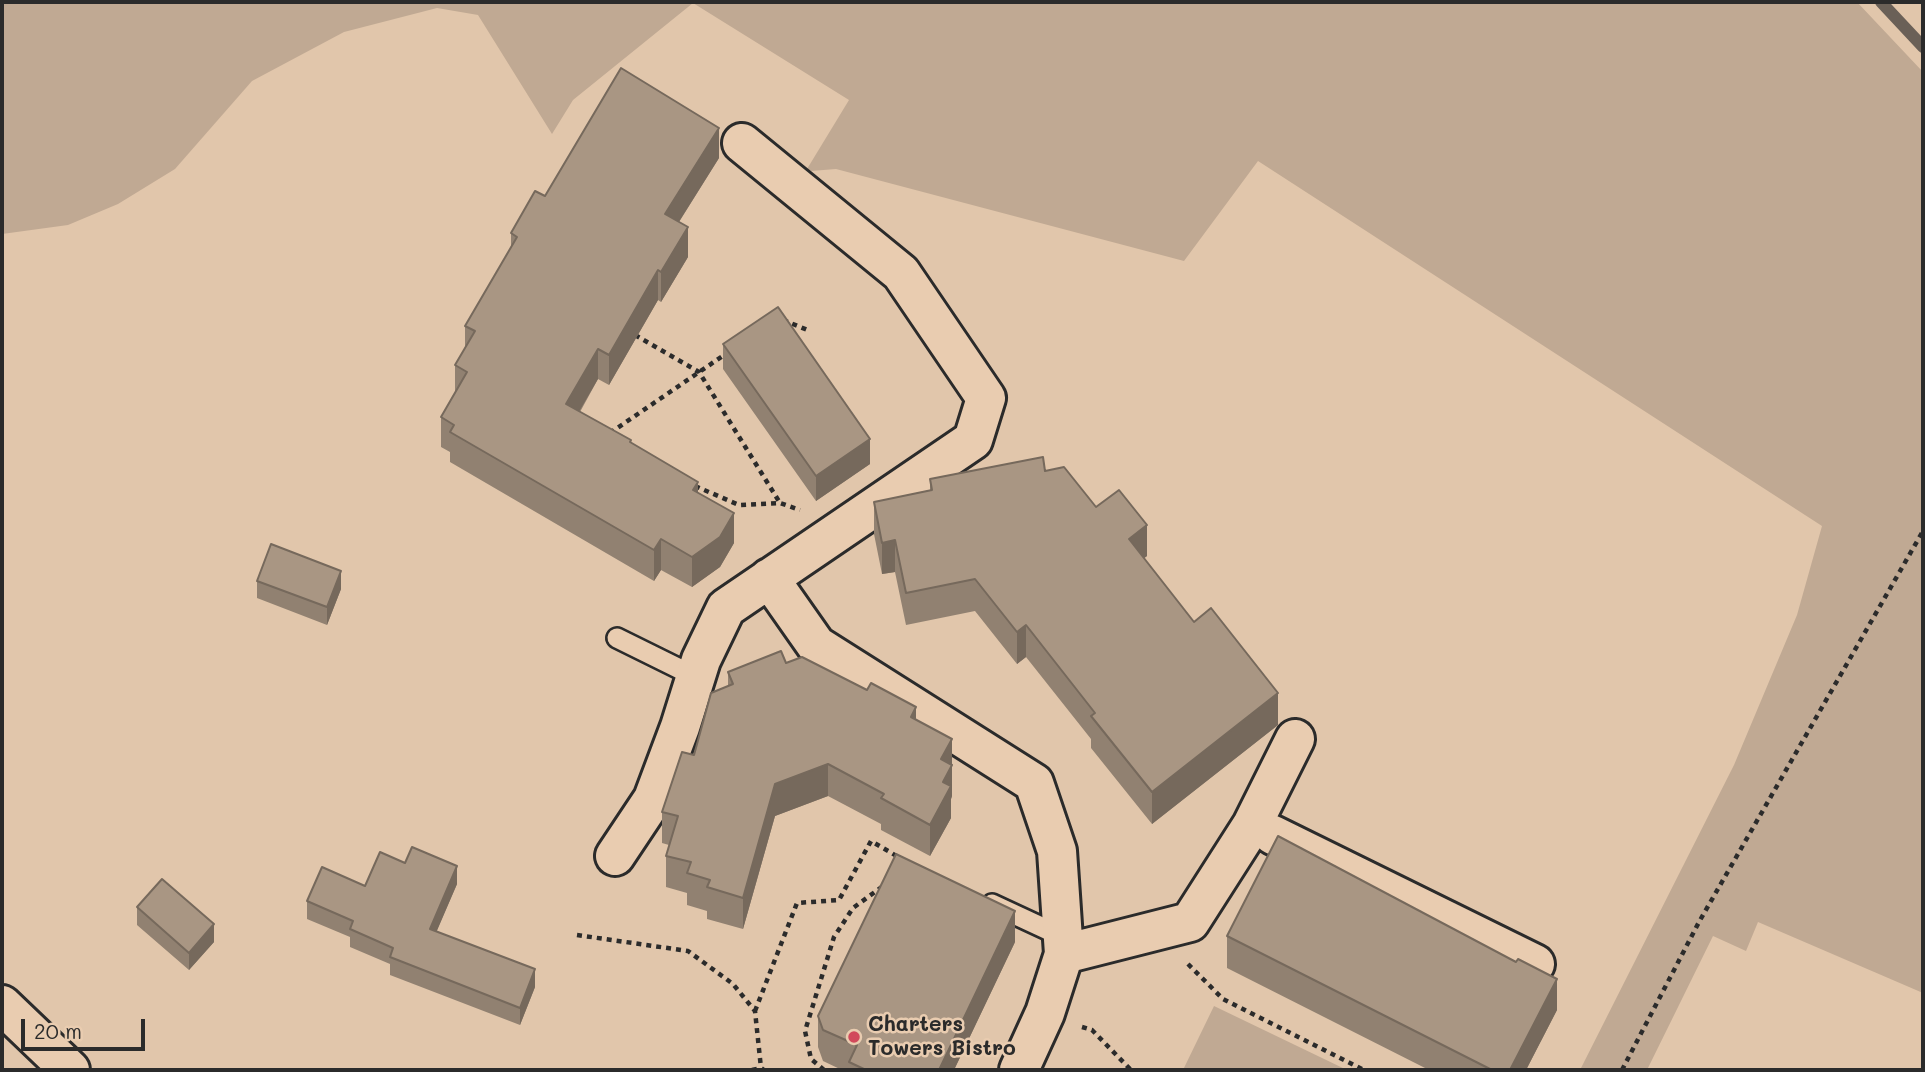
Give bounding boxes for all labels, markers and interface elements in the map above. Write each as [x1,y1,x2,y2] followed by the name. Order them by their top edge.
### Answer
[24,1006,149,1050] scale bar
[868,1012,1016,1062] place label: Charters Towers Bistro
[34,1017,82,1044] text: 20 m
[846,1029,862,1045] marker: Charters Towers Bistro

